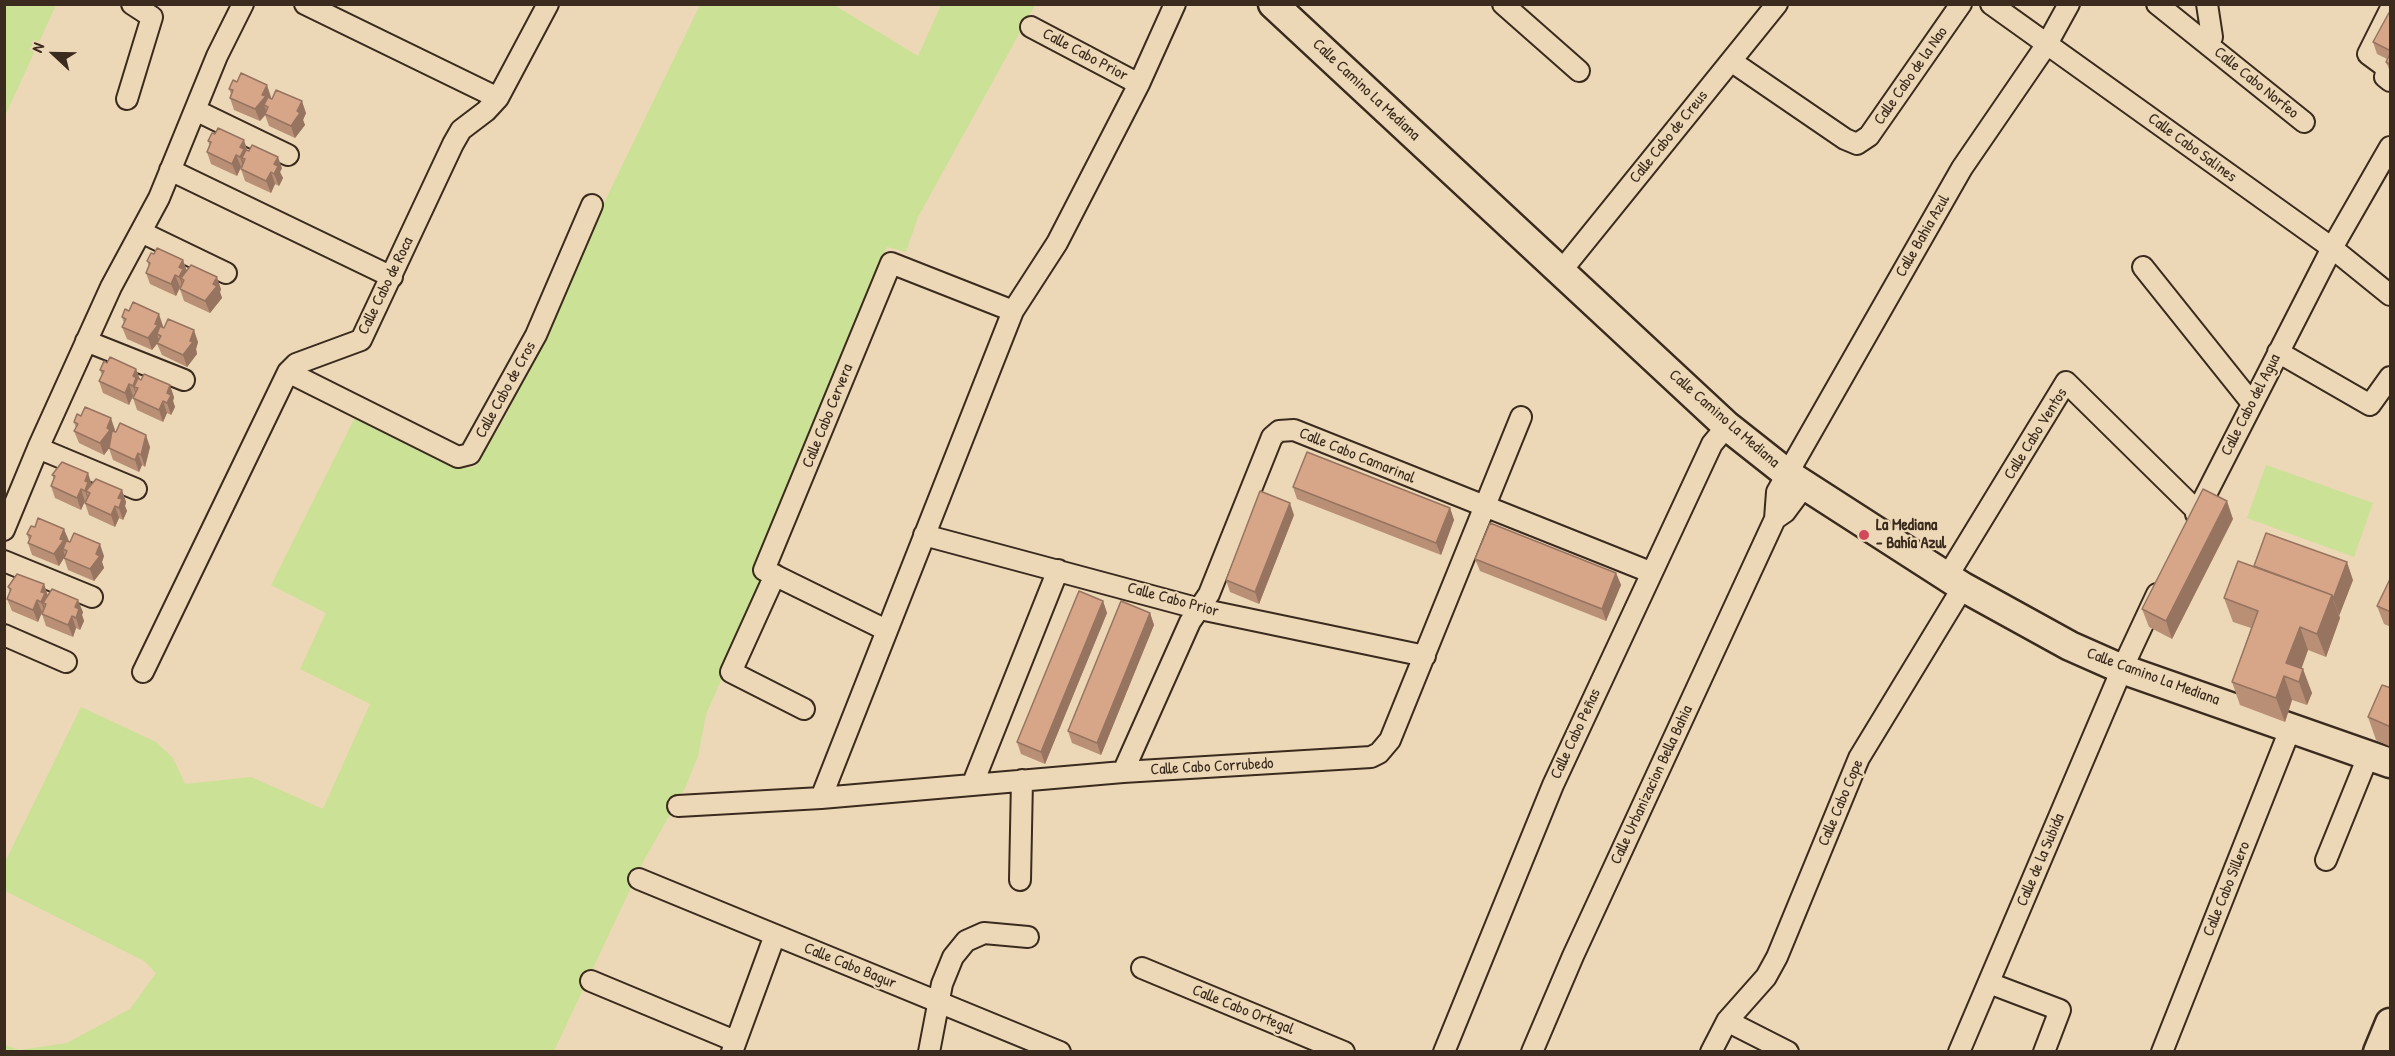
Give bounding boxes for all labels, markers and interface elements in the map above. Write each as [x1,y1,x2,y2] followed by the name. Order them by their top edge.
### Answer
[1870,23,1952,129] street label: Calle Cabo de la Nao
[24,24,84,84] north arrow
[1039,25,1131,85] street label: Calle Cabo Prior
[1308,35,1424,145] street label: Calle Camino La Mediana
[26,39,49,55] text: N
[2210,43,2302,123] street label: Calle Cabo Norfeo
[1626,87,1712,187] street label: Calle Cabo de Creus
[2144,109,2240,187] street label: Calle Cabo Salines
[1892,191,1954,281] street label: Calle Bahia Azul
[354,234,418,338] street label: Calle Cabo de Roca
[472,338,540,442] street label: Calle Cabo de Cros
[2217,351,2285,459] street label: Calle Cabo del Agua
[798,361,858,471] street label: Calle Cabo Cervera
[1665,366,1783,472] street label: Calle Camino La Mediana
[2000,385,2072,483] street label: Calle Cabo Ventos
[1296,424,1418,488] street label: Calle Cabo Camarinal
[1876,516,1946,554] place label: La Mediana - Bahía Azul
[1857,528,1871,542] marker: La Mediana - Bahía Azul
[1125,579,1221,621] street label: Calle Cabo Prior
[2084,644,2222,710] street label: Calle Camino La Mediana
[1547,686,1605,782] street label: Calle Cabo Peñas
[1607,702,1697,868] street label: Calle Urbanizacion Bella Bahia
[1150,754,1274,780] street label: Calle Cabo Corrubedo
[1814,757,1868,849] street label: Calle Cabo Cope
[2013,811,2069,909] street label: Calle de la Subida
[2199,839,2255,939] street label: Calle Cabo Sillero
[801,939,899,993] street label: Calle Cabo Bagur
[1189,981,1297,1039] street label: Calle Cabo Ortegal

